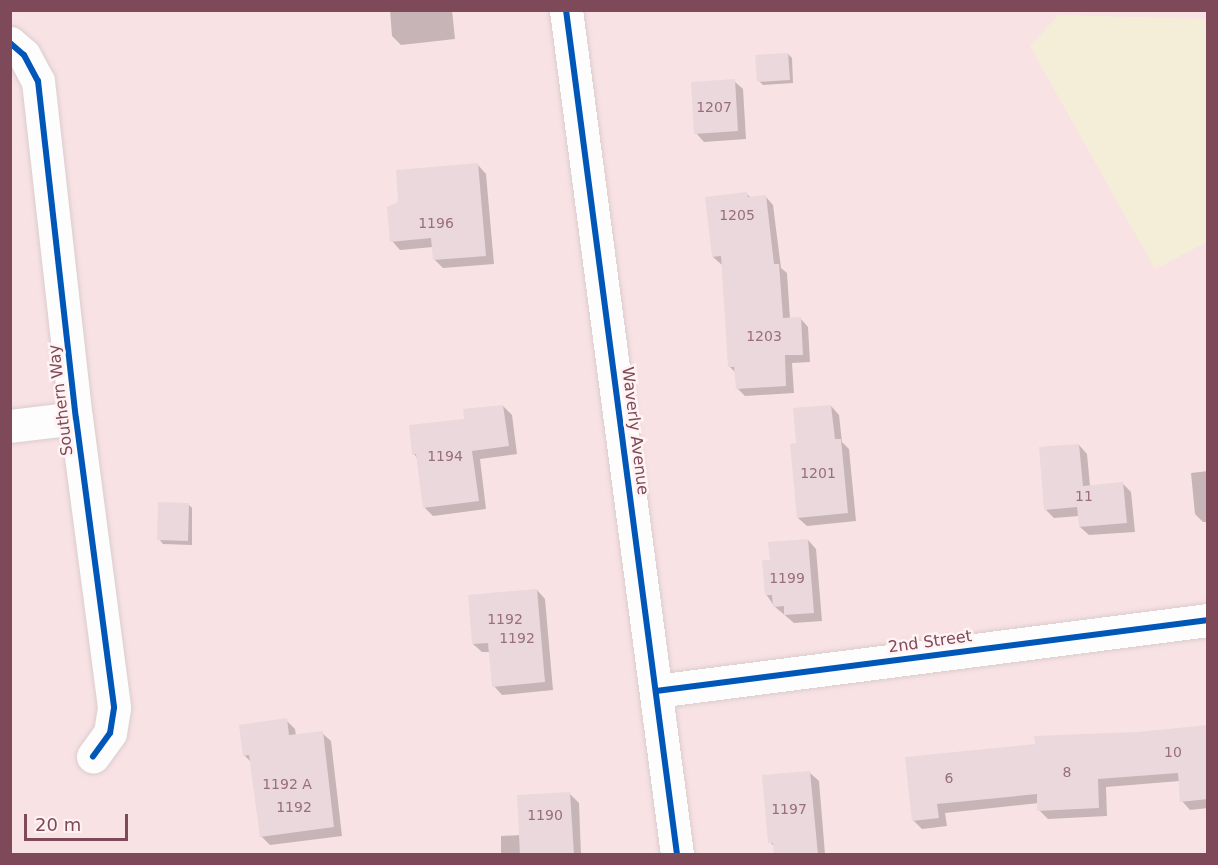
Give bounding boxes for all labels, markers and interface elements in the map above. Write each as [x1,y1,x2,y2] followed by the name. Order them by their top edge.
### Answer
[696,99,732,115] house number: 1207
[719,207,755,223] house number: 1205
[418,215,454,231] house number: 1196
[746,328,782,344] house number: 1203
[45,343,77,457] street label: Southern Way
[618,366,652,496] street label: Waverly Avenue
[427,448,463,464] house number: 1194
[800,465,836,481] house number: 1201
[1075,488,1093,504] house number: 11
[769,570,805,586] house number: 1199
[487,611,523,627] house number: 1192
[887,627,973,657] street label: 2nd Street
[499,630,535,646] house number: 1192
[1164,744,1182,760] house number: 10
[1063,764,1071,780] house number: 8
[945,770,953,786] house number: 6
[262,776,312,792] house number: 1192 A
[276,799,312,815] house number: 1192
[771,801,807,817] house number: 1197
[27,802,130,840] scale bar
[527,807,563,823] house number: 1190
[35,814,81,835] text: 20 m

